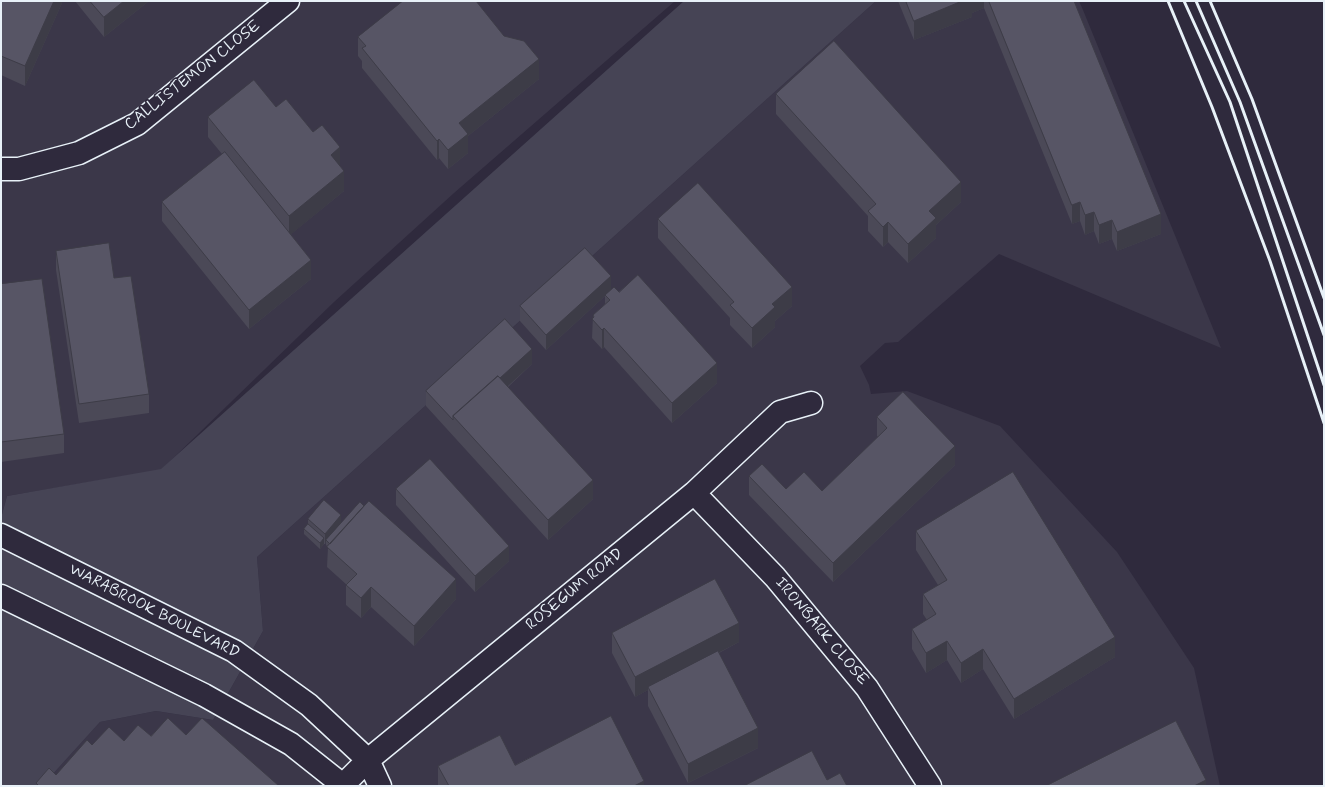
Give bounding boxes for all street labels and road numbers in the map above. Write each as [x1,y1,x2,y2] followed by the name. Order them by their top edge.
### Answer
[121,17,265,135] street label: CALLISTEMON CLOSE
[523,545,627,635] street label: ROSEGUM ROAD
[65,561,243,663] street label: WARABROOK BOULEVARD
[770,574,872,690] street label: IRONBARK CLOSE

